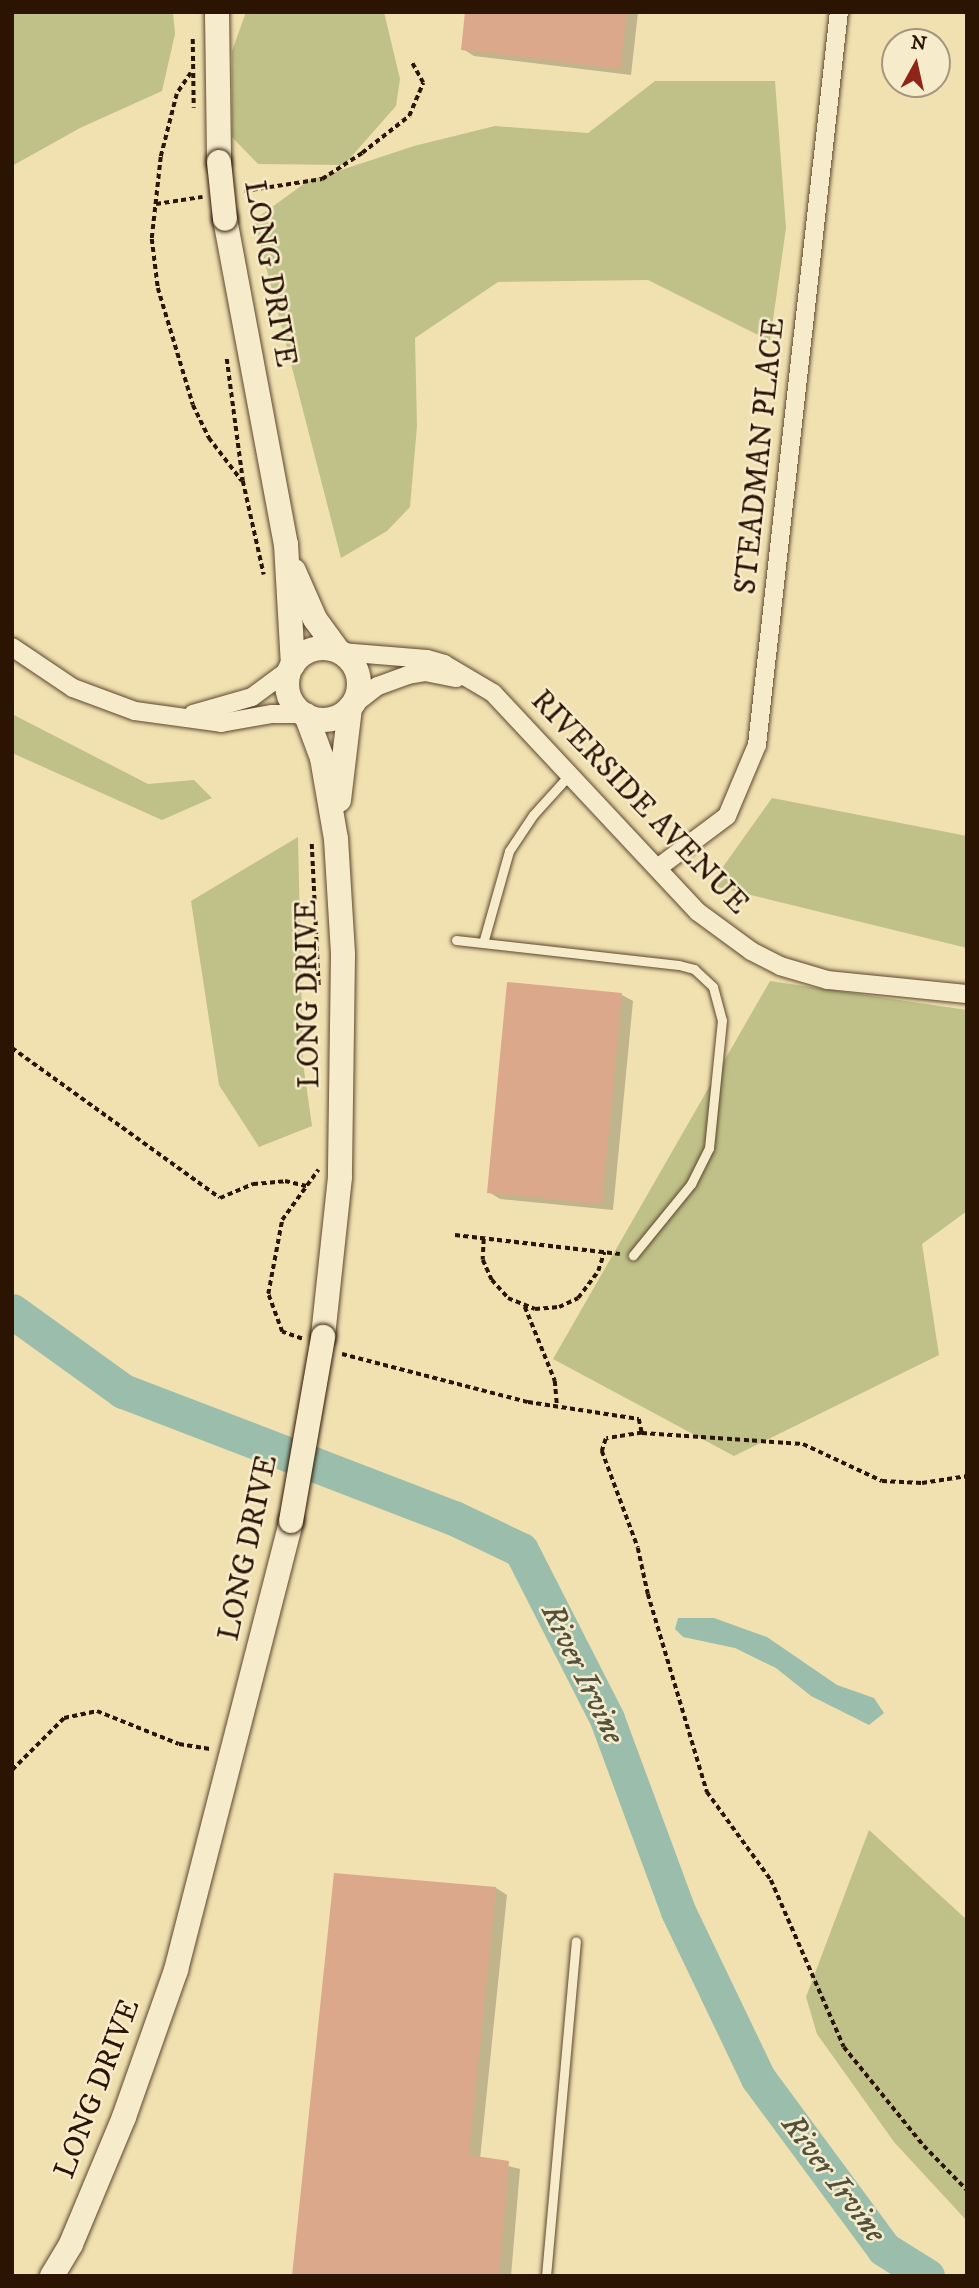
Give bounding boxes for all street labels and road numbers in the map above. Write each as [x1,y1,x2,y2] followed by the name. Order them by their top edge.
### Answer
[235,178,303,370] street label: LONG DRIVE
[729,316,793,596] street label: STEADMAN PLACE
[523,683,755,923] street label: RIVERSIDE AVENUE
[289,899,329,1089] street label: LONG DRIVE
[212,1452,286,1644] street label: LONG DRIVE
[47,1994,149,2184] street label: LONG DRIVE

